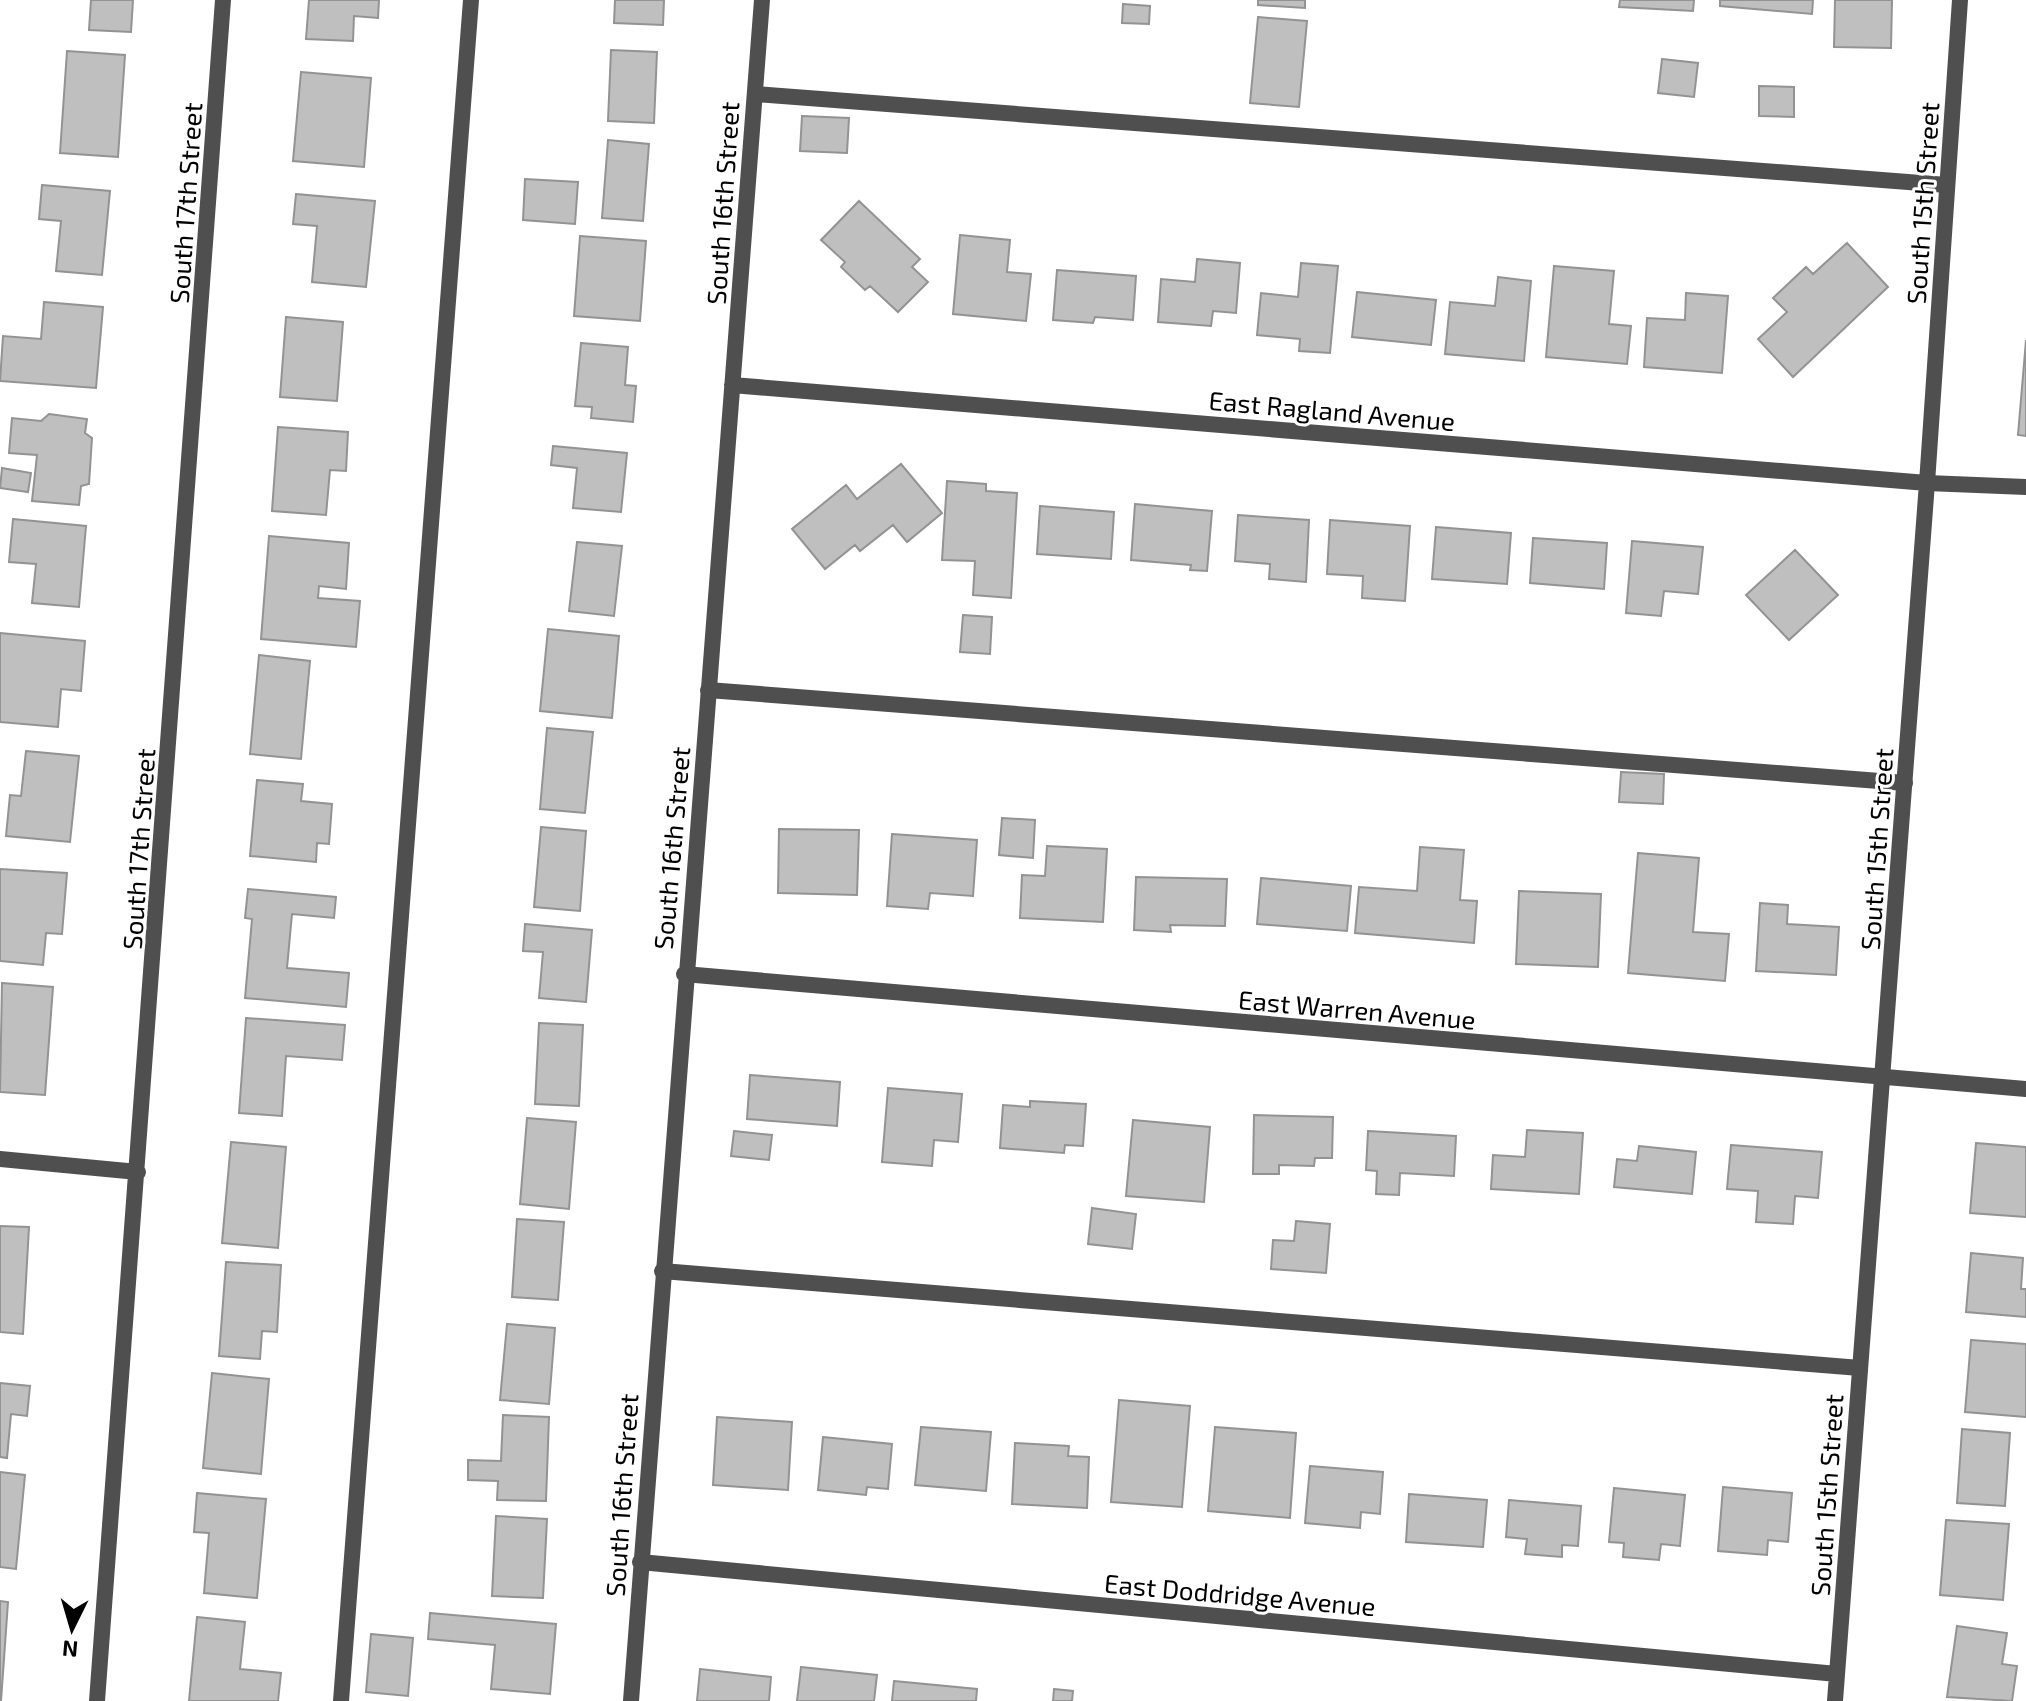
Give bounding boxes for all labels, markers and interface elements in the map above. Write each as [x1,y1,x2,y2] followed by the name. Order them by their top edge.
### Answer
[699,100,745,305] street label: South 16th Street
[163,101,208,305] street label: South 17th Street
[1899,101,1945,305] street label: South 15th Street
[1208,384,1456,436] street label: East Ragland Avenue
[647,745,695,951] street label: South 16th Street
[116,747,161,951] street label: South 17th Street
[1853,747,1899,951] street label: South 15th Street
[1237,983,1477,1035] street label: East Warren Avenue
[598,1392,644,1597] street label: South 16th Street
[1803,1393,1849,1597] street label: South 15th Street
[1103,1567,1377,1621] street label: East Doddridge Avenue
[32,1589,112,1669] north arrow
[61,1636,79,1664] text: N

